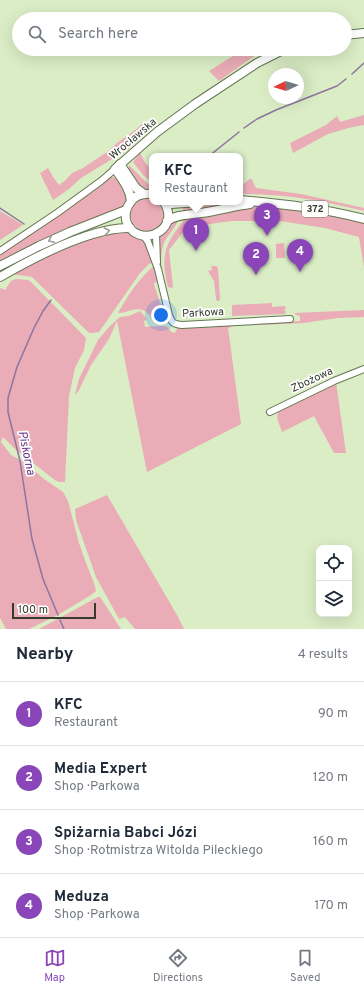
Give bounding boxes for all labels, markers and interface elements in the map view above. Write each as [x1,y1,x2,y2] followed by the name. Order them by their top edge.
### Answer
[12,12,352,56] search box
[26,23,48,45] icon: search
[58,25,138,44] text: Search here
[268,68,304,104] north arrow
[107,115,160,163] street label: Wrocławska
[149,153,243,205] popup
[164,162,193,181] text: KFC
[164,181,228,197] text: Restaurant
[302,201,328,217] road number: 372
[254,203,280,236] pin: 3
[183,218,209,251] pin: 1
[104,227,110,236] one-way arrow
[48,235,56,243] one-way arrow
[287,239,313,272] pin: 4
[243,242,269,275] pin: 2
[151,305,171,325] your location
[182,305,225,321] street label: Parkowa
[289,364,335,396] street label: Zbożowa
[14,429,39,477] water label: Piskorna
[316,545,352,617] map controls
[316,545,352,581] button: locate
[316,581,352,617] button: layers
[12,601,96,620] scale bar
[18,603,48,617] text: 100 m
[16,644,73,666] text: Nearby
[298,647,348,663] text: 4 results
[54,696,83,715] text: KFC
[26,706,32,722] text: 1
[318,706,348,722] text: 90 m
[54,715,118,731] text: Restaurant
[54,760,147,779] text: Media Expert
[25,770,33,786] text: 2
[313,770,348,786] text: 120 m
[54,779,140,795] text: Shop · Parkowa
[54,824,197,843] text: Spiżarnia Babci Józi
[25,834,33,850] text: 3
[313,834,348,850] text: 160 m
[54,843,263,859] text: Shop · Rotmistrza Witolda Pileckiego
[54,888,109,907] text: Meduza
[25,898,33,914] text: 4
[314,898,348,914] text: 170 m
[54,907,140,923] text: Shop · Parkowa
[44,947,66,985] tab: Map
[153,947,203,985] tab: Directions
[290,947,320,985] tab: Saved

